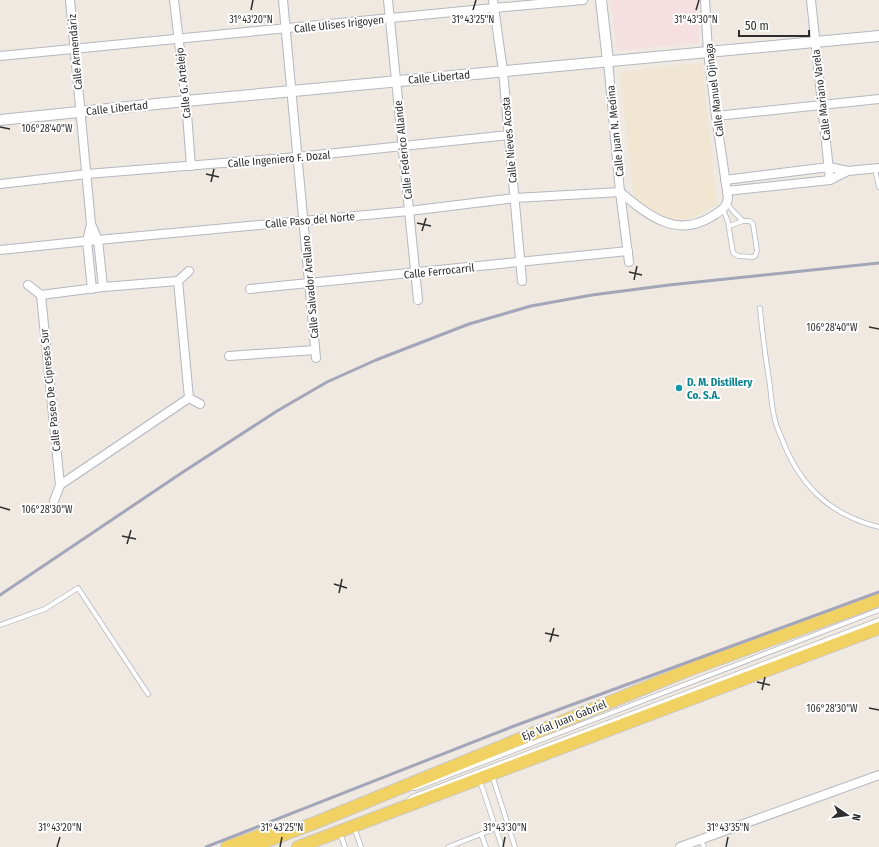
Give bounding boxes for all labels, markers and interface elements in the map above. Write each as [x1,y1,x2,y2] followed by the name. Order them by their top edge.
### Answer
[739,12,809,38] scale bar
[66,13,85,90] street label: Calle Armendáriz
[293,13,385,36] street label: Calle Ulises Irigoyen
[229,14,273,26] text: 31°43'20"N
[452,14,494,26] text: 31°43'25"N
[674,14,718,26] text: 31°43'30"N
[745,19,769,33] text: 50 m
[702,42,727,137] street label: Calle Manuel Ojinaga
[173,47,194,119] street label: Calle G. Artelejo
[809,49,834,141] street label: Calle Mariano Varela
[408,68,471,87] street label: Calle Libertad
[604,85,627,177] street label: Calle Juan N. Medina
[499,96,520,184] street label: Calle Nieves Acosta
[85,99,149,118] street label: Calle Libertad
[392,100,415,200] street label: Calle Federico Allande
[22,123,73,135] text: 106°28'40"W
[227,149,331,170] street label: Calle Ingeniero F. Dozal
[265,210,355,231] street label: Calle Paso del Norte
[299,234,321,339] street label: Calle Salvador Arellano
[403,261,475,282] street label: Calle Ferrocarril
[807,322,858,334] text: 106°28'40"W
[38,328,63,452] street label: Calle Paseo De Cipreses Sur
[687,376,753,402] place label: D. M. Distillery Co. S.A.
[674,383,684,393] marker: D. M. Distillery Co. S.A.
[22,504,73,516] text: 106°28'30"W
[520,698,608,743] street label: Eje Vial Juan Gabriel
[807,703,858,715] text: 106°28'30"W
[827,795,867,835] north arrow
[849,812,863,822] text: N
[38,822,82,834] text: 31°43'20"N
[261,822,303,834] text: 31°43'25"N
[483,822,527,834] text: 31°43'30"N
[707,822,749,834] text: 31°43'35"N

